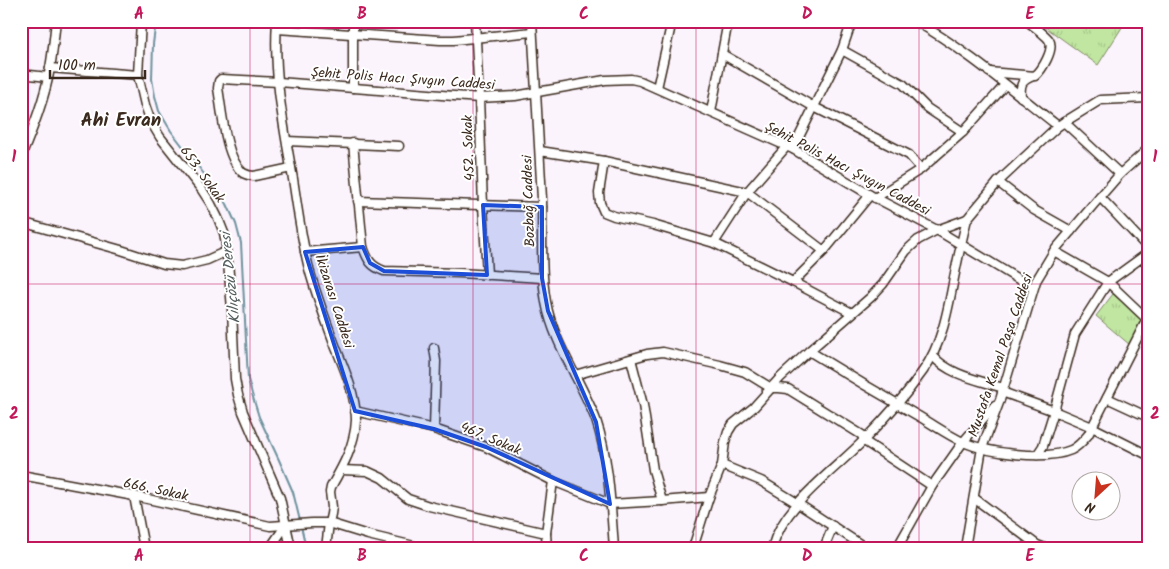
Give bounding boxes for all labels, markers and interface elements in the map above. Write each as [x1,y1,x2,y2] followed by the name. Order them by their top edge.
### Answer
[134,2,144,27] text: A
[357,2,367,27] text: B
[579,2,589,27] text: C
[802,2,813,27] text: D
[1026,2,1036,27] text: E
[50,48,145,80] scale bar
[58,54,96,78] text: 100 m
[310,62,496,96] street label: Şehit Polis Hacı Şıvgın Caddesi
[81,106,161,136] district label: Ahi Evran
[457,114,481,181] street label: 452. Sokak
[761,116,935,222] street label: Şehit Polis Hacı Şıvgın Caddesi
[174,142,231,208] street label: 653. Sokak
[12,145,17,170] text: 1
[1153,145,1158,170] text: 1
[516,154,542,247] street label: Bozbağ Caddesi
[214,228,248,325] water label: Kılıçözü Deresi
[308,251,360,352] street label: İkizarası Caddesi
[963,270,1039,440] street label: Mustafa Kemal Paşa Caddesi
[9,402,19,427] text: 2
[1150,402,1160,427] text: 2
[457,416,525,462] street label: 467. Sokak
[121,472,191,508] street label: 666. Sokak
[1072,472,1122,522] north arrow
[1082,495,1100,519] text: N
[134,544,144,569] text: A
[357,544,367,569] text: B
[579,544,589,569] text: C
[802,544,813,569] text: D
[1026,544,1036,569] text: E

